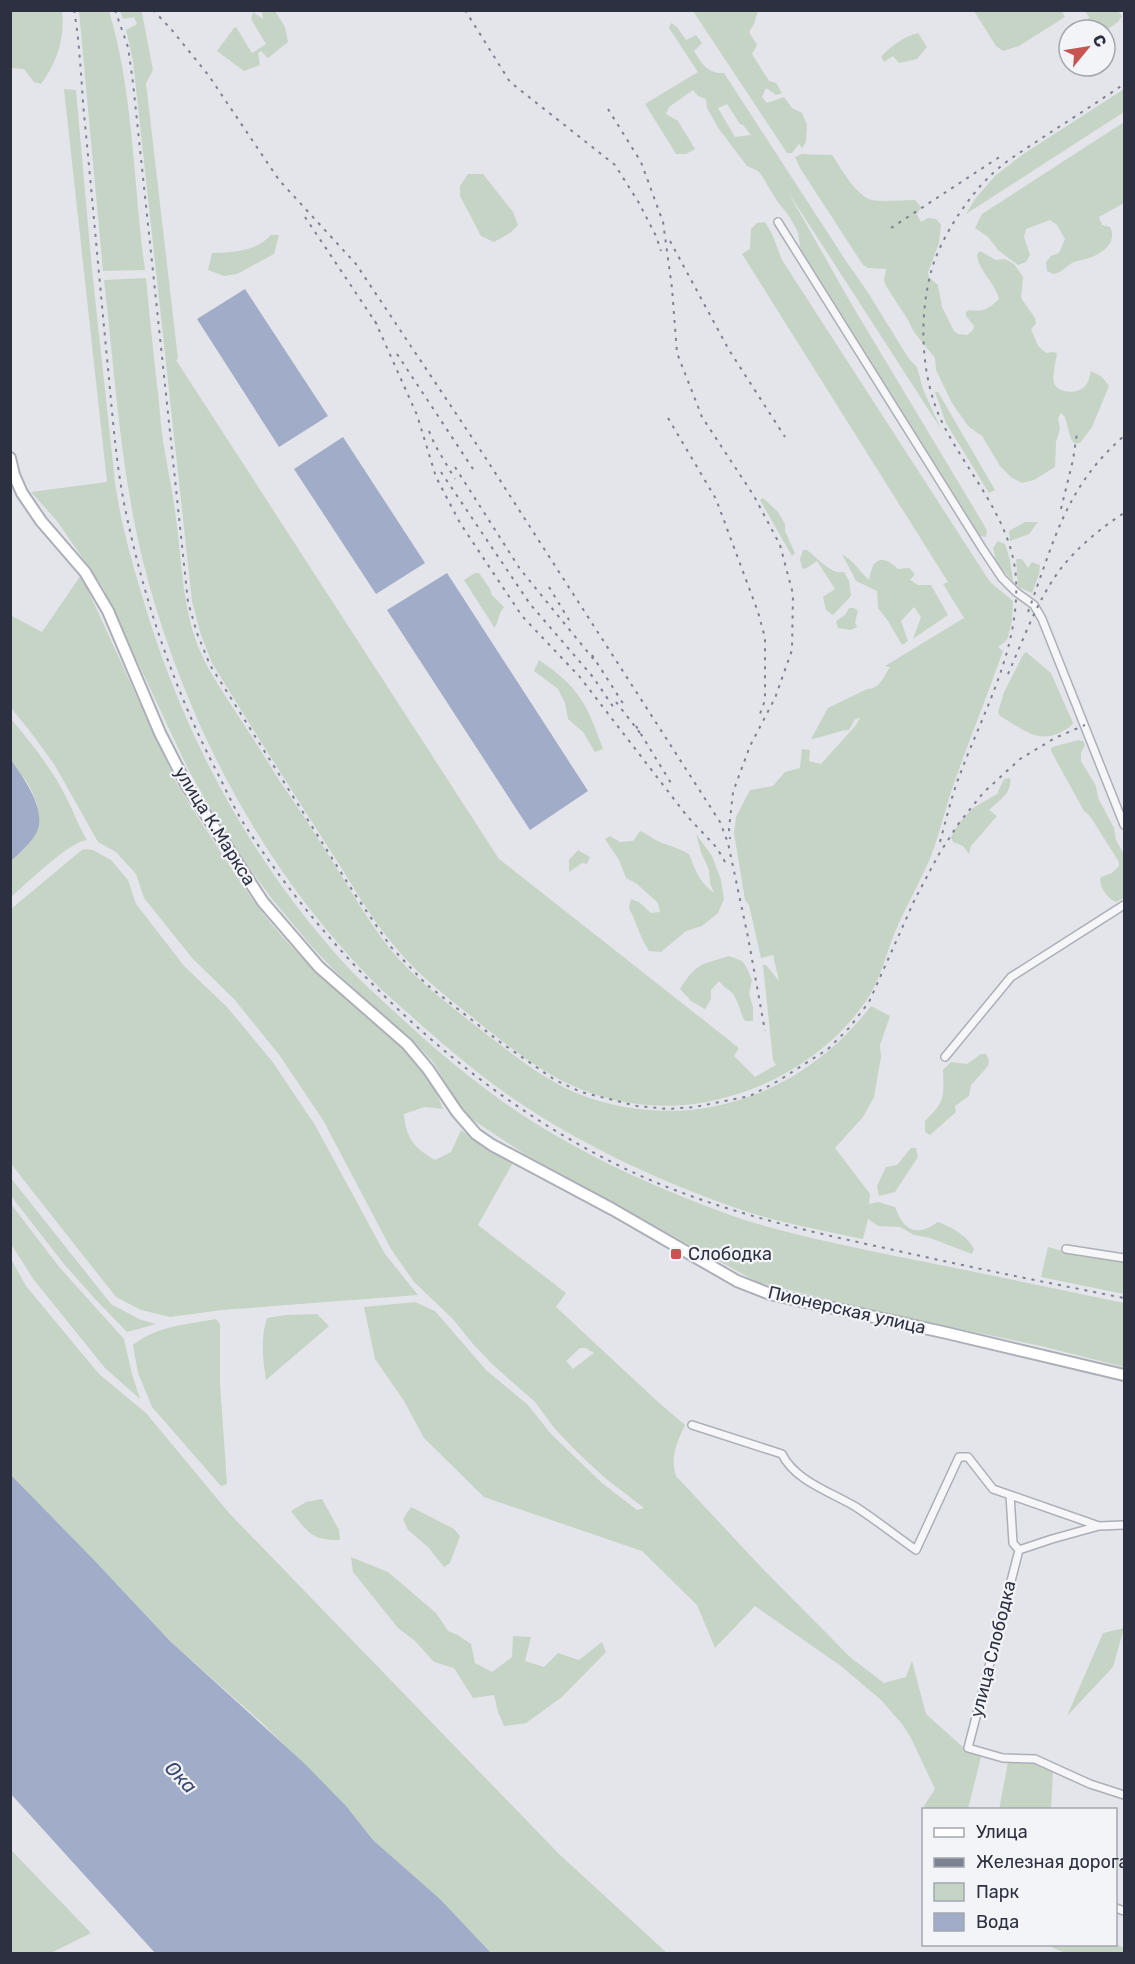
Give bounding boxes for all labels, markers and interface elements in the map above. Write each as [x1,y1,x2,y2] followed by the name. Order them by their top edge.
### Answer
[1057,18,1117,78] north arrow
[1089,31,1111,50] text: С
[170,762,260,890] street label: улица К.Маркса
[688,1243,772,1265] place label: Слободка
[669,1247,683,1261] marker: Слободка
[766,1281,928,1339] street label: Пионерская улица
[965,1578,1021,1720] street label: улица Слободка
[160,1756,202,1798] water label: Ока
[922,1808,1117,1946] legend
[976,1821,1028,1843] text: Улица
[976,1851,1129,1873] text: Железная дорога
[976,1881,1020,1903] text: Парк
[976,1911,1019,1933] text: Вода

